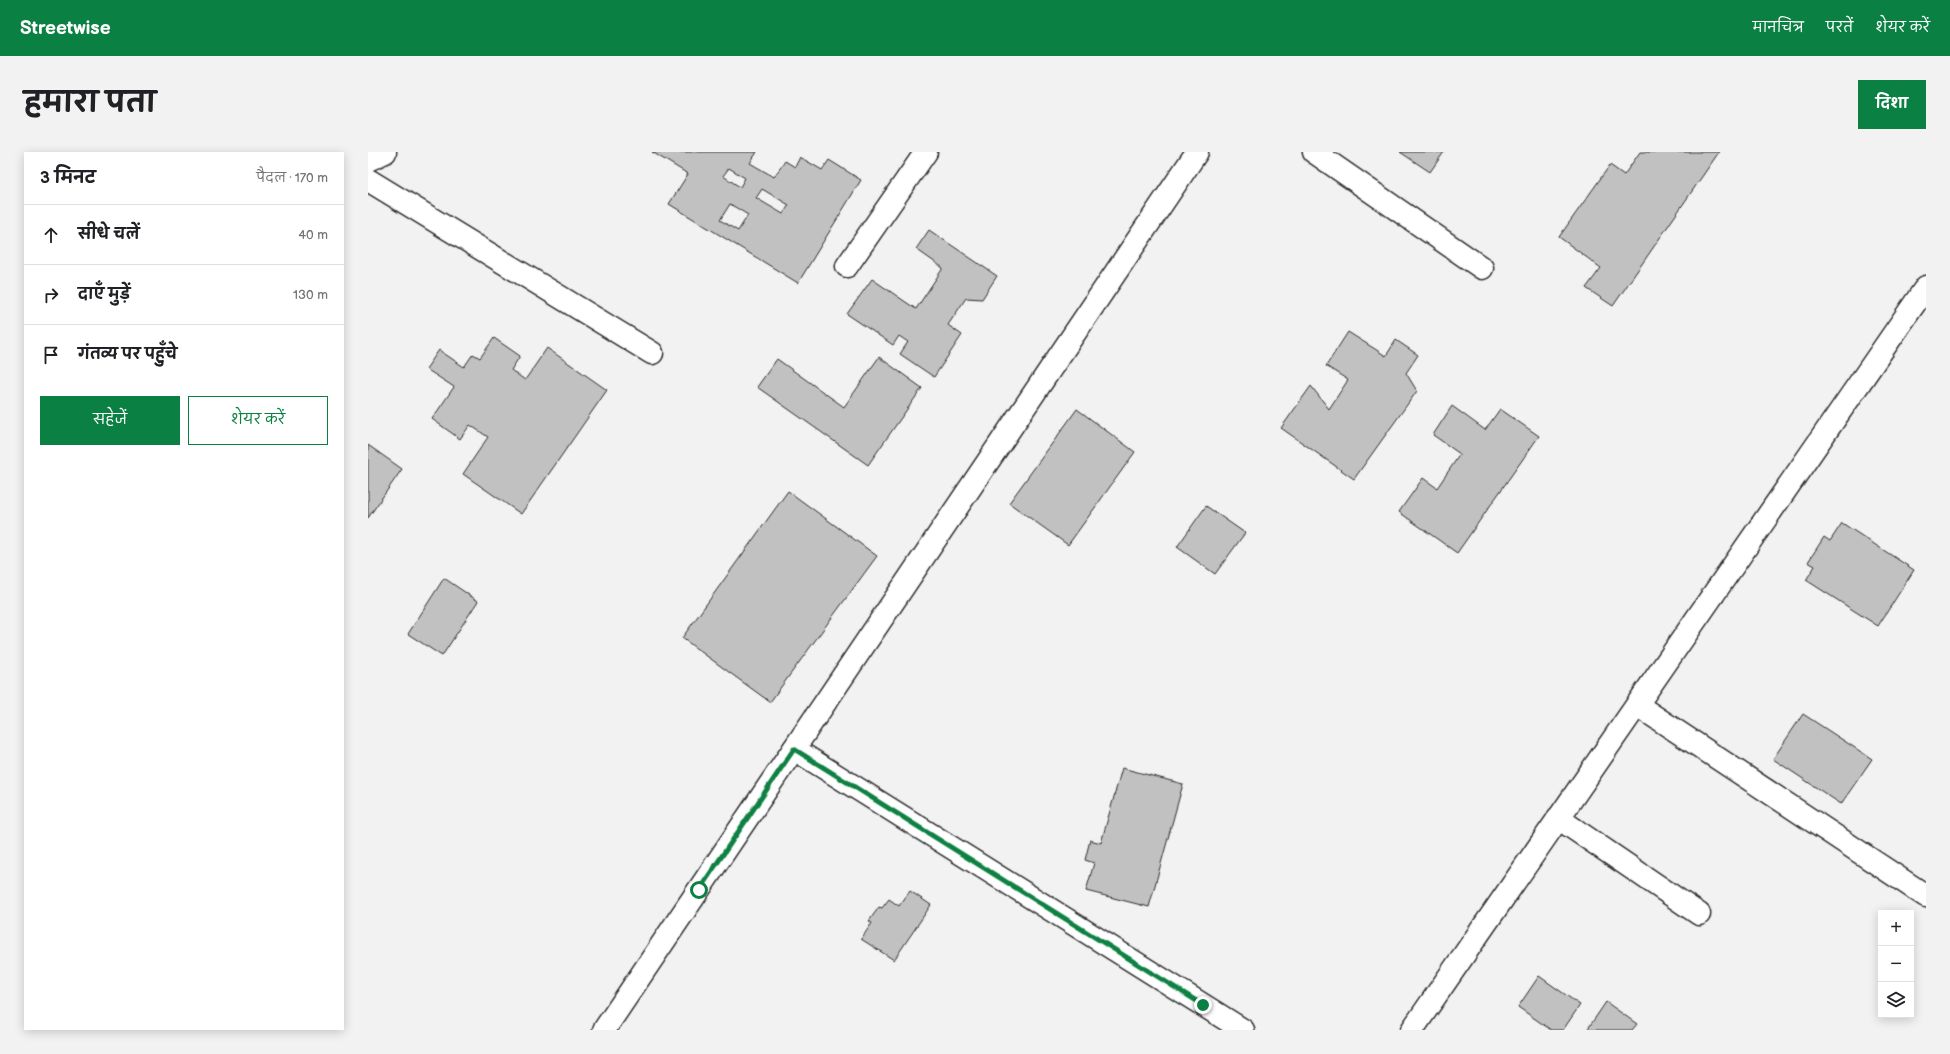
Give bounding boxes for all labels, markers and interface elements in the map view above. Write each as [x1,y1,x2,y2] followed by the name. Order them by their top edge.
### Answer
[20,17,111,40] text: Streetwise
[1752,19,1804,36] text: मानचित्र
[1826,19,1853,36] text: परतें
[1875,19,1930,36] text: शेयर करें
[1858,80,1926,129] button: दिशा
[24,87,156,120] text: हमारा पता
[40,168,96,188] text: 3 मिनट
[256,170,328,186] text: पैदल · 170 m
[40,224,62,246] icon: ahead
[78,225,140,244] text: सीधे चलें
[298,227,328,243] text: 40 m
[40,284,62,306] icon: right
[78,285,130,304] text: दाएँ मुड़ें
[293,287,328,303] text: 130 m
[40,344,62,366] icon: arrive
[78,345,177,364] text: गंतव्य पर पहुँचे
[40,396,180,445] button: सहेजें
[188,396,328,445] button: शेयर करें
[690,881,708,899] route start
[1878,910,1914,1018] map controls
[1878,910,1914,946] button: +
[1878,946,1914,982] button: −
[1878,982,1914,1018] button: layers
[1194,996,1212,1014] route end

